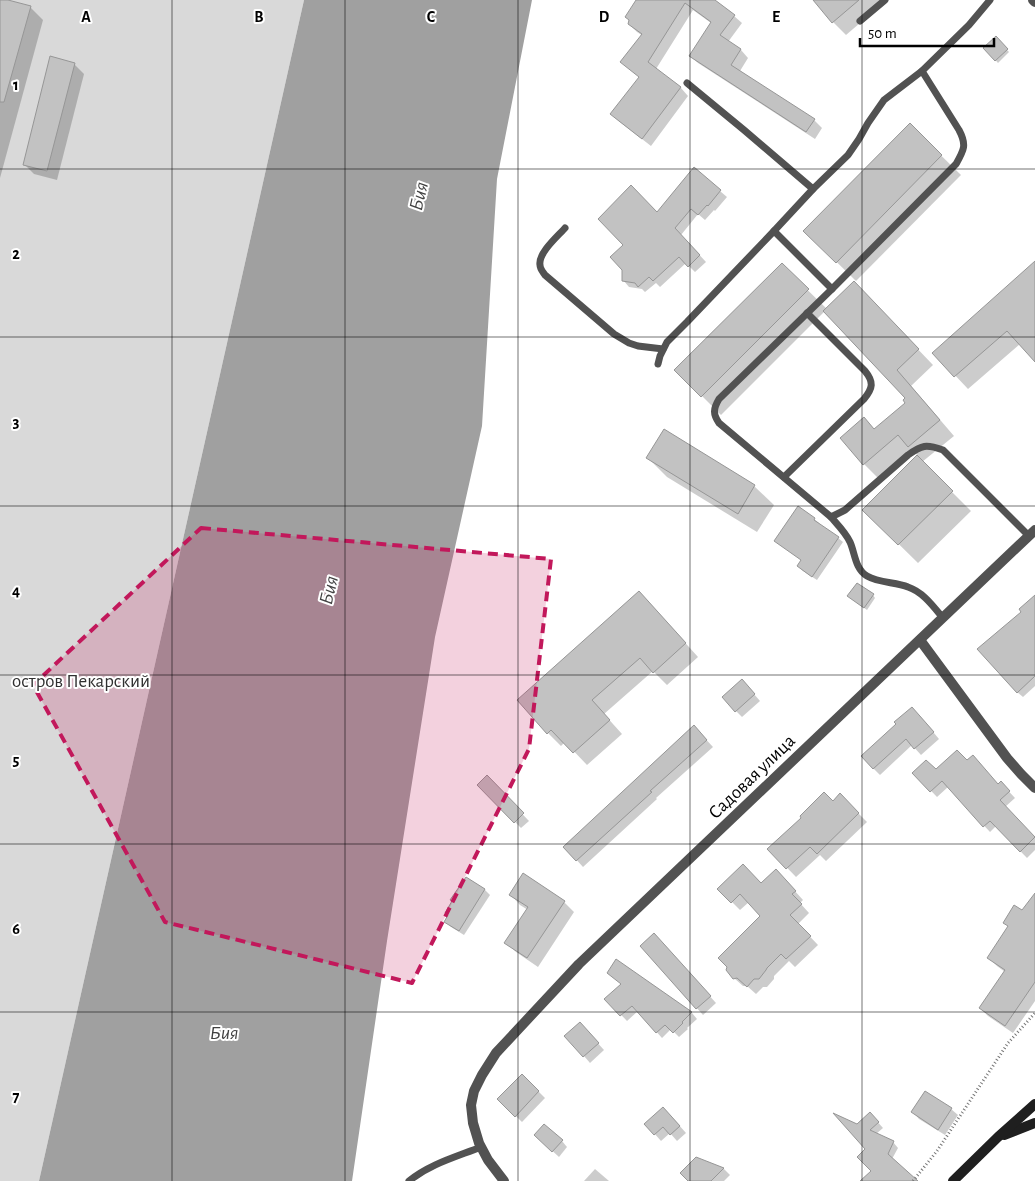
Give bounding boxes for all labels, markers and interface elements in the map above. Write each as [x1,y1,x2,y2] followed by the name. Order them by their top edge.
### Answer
[81,9,91,25] text: A
[254,9,264,25] text: B
[427,9,436,25] text: C
[599,9,610,25] text: D
[772,9,780,25] text: E
[860,15,994,47] scale bar
[868,26,897,41] text: 50 m
[13,77,19,93] text: 1
[406,180,432,213] water label: Бия
[12,246,20,262] text: 2
[13,414,20,430] text: 3
[316,574,342,607] water label: Бия
[12,583,20,599] text: 4
[12,672,150,691] park label: остров Пекарский
[705,731,799,823] street label: Садовая улица
[13,752,20,768] text: 5
[12,921,20,937] text: 6
[210,1023,238,1043] water label: Бия
[13,1089,20,1105] text: 7

